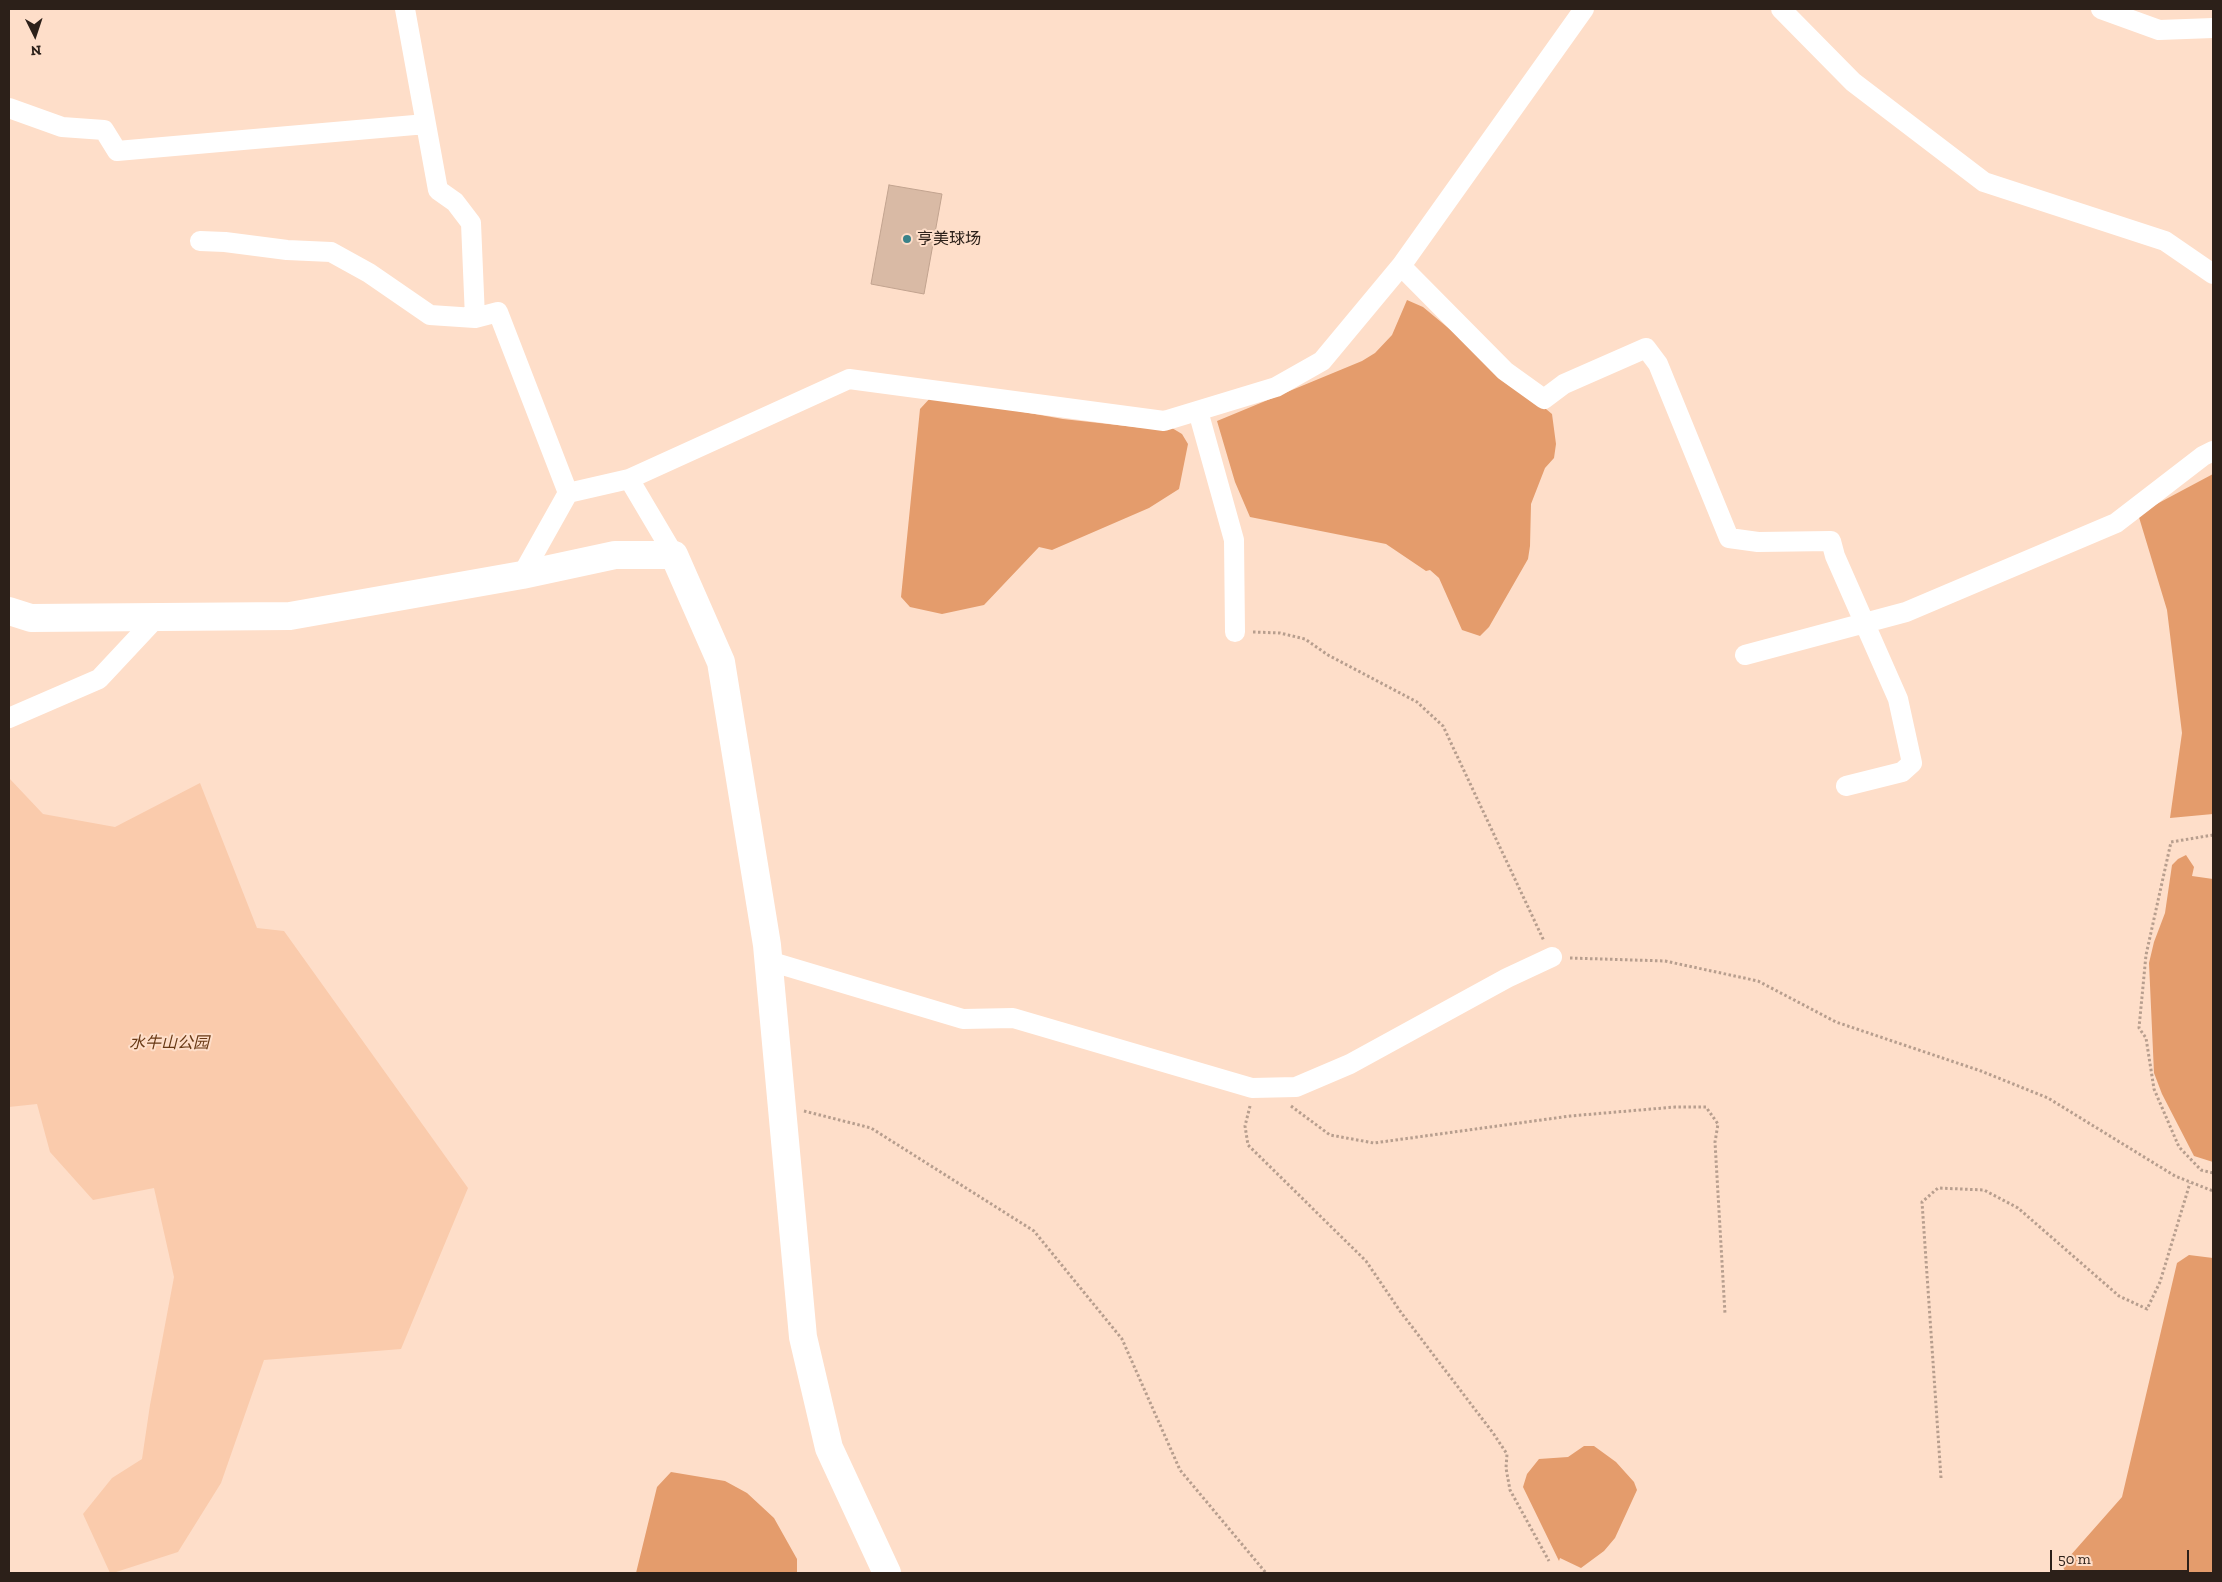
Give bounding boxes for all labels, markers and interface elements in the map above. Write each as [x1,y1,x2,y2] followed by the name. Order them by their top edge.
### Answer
[10,10,60,60] north arrow
[30,42,42,59] text: N
[917,229,981,249] place label: 亨美球场
[901,233,913,245] marker: 亨美球场
[129,1033,209,1053] park label: 水牛山公园
[2052,1540,2191,1572] scale bar
[2058,1550,2091,1568] text: 50 m

